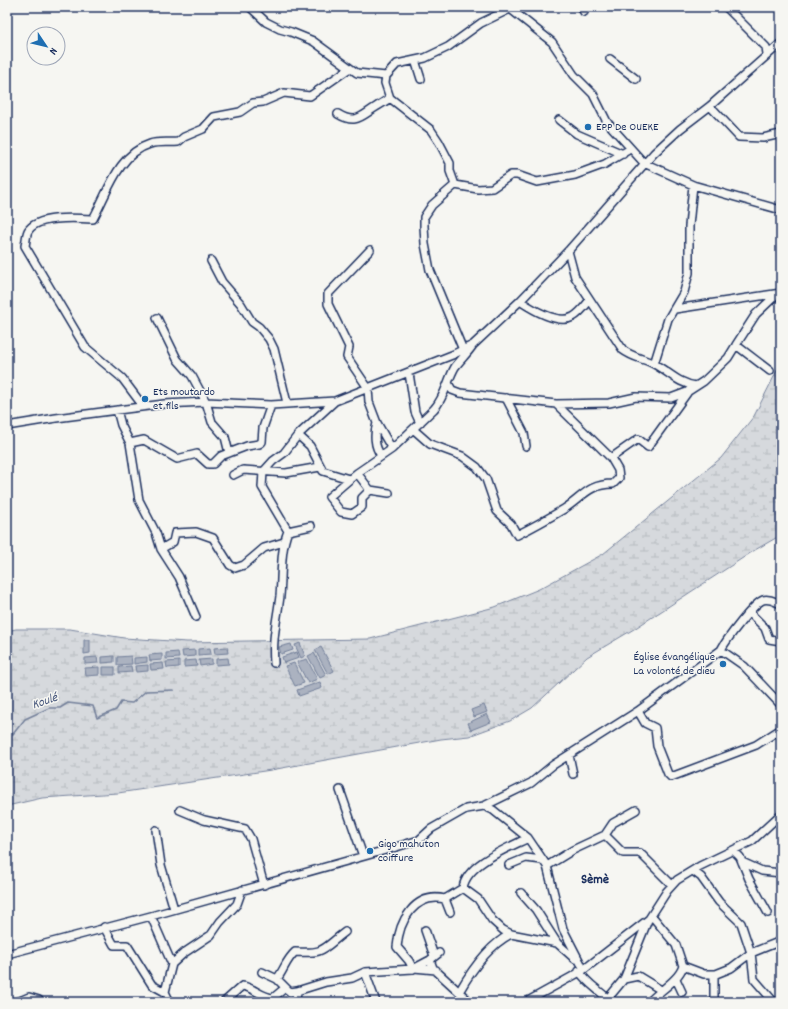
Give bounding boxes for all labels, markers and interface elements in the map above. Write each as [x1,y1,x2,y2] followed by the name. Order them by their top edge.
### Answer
[26,26,66,66] north arrow
[44,44,61,58] text: N
[596,119,659,136] place label: EPP De OUEKE
[583,122,593,132] marker: EPP De OUEKE
[153,384,215,415] place label: Ets moutardo et fils
[140,394,150,404] marker: Ets moutardo et fils
[633,649,715,680] place label: Église évangélique La volonté de dieu
[718,659,728,669] marker: Église évangélique La volonté de dieu
[30,688,62,715] water label: Koulé
[378,836,440,867] place label: Gigo mahuton coiffure
[365,846,375,856] marker: Gigo mahuton coiffure
[581,870,609,890] district label: Sèmè

